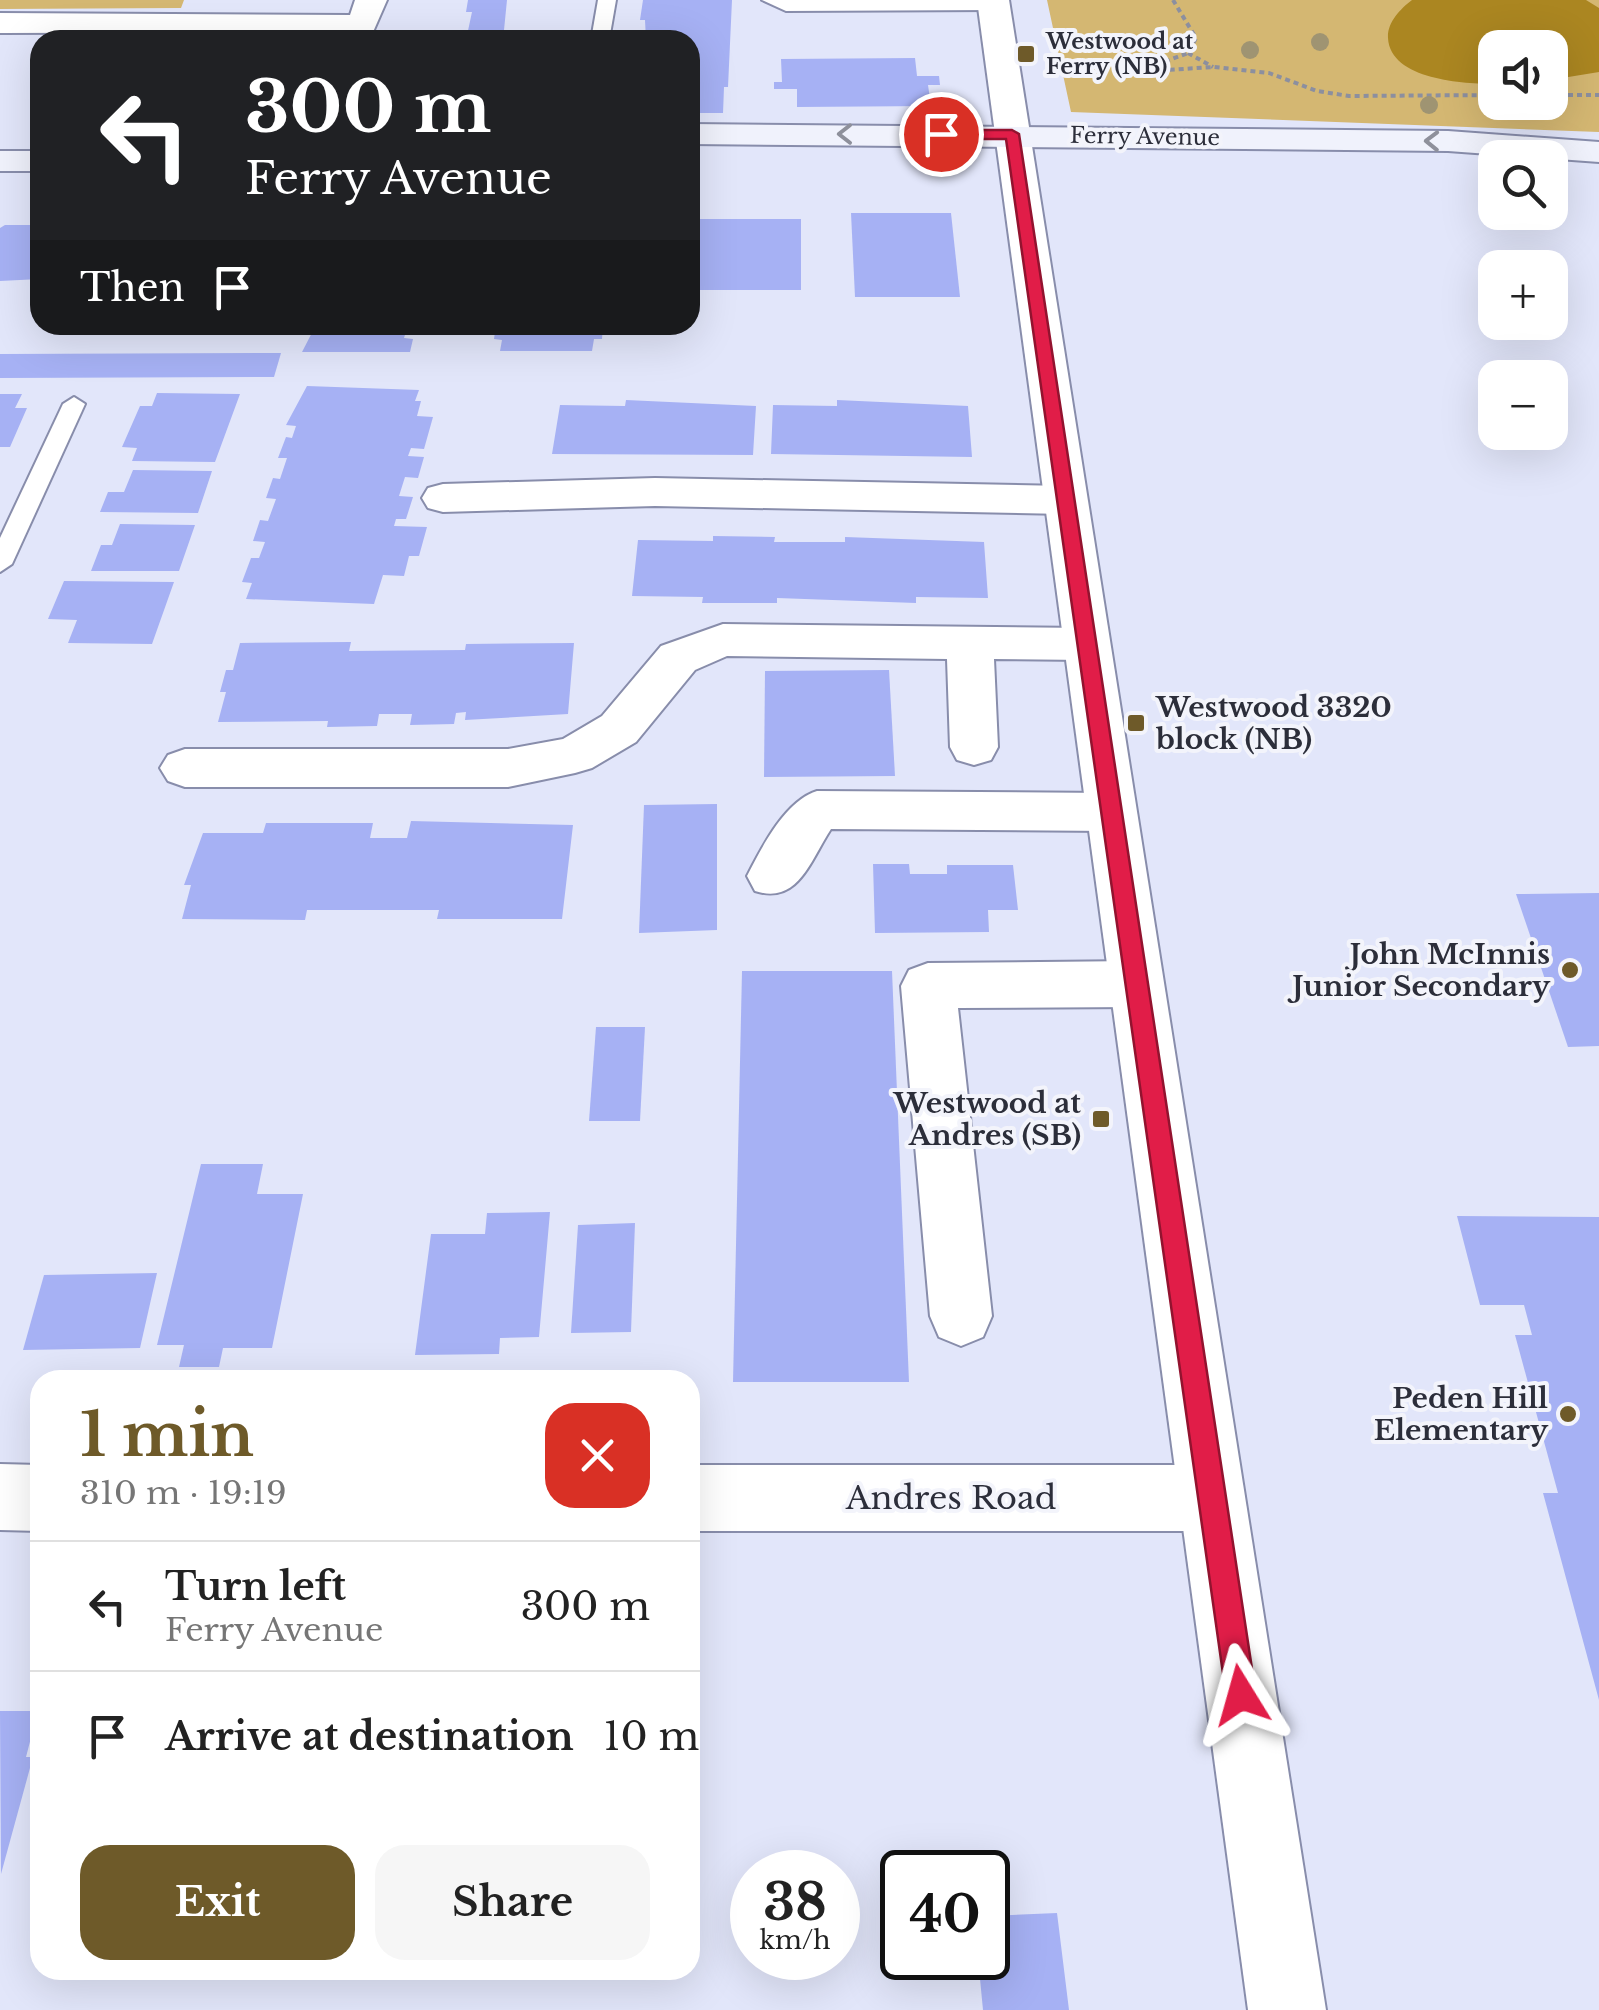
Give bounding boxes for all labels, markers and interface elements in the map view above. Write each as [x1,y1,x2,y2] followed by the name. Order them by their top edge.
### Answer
[1045,28,1194,80] place label: Westwood at Ferry (NB)
[1478,30,1568,450] map controls
[1478,30,1568,120] button: sound
[1015,43,1037,65] marker: Westwood at Ferry (NB)
[245,64,491,151] text: 300 m
[80,70,210,200] icon: left
[899,92,984,177] pin
[914,107,969,162] icon: arrive
[1070,122,1220,151] street label: Ferry Avenue
[836,123,852,145] one-way arrow
[1423,130,1438,152] one-way arrow
[1478,140,1568,230] button: search
[245,150,552,206] text: Ferry Avenue
[1478,250,1568,340] button: +
[205,260,260,315] icon: arrive
[80,264,185,311] text: Then
[1478,360,1568,450] button: −
[1155,690,1392,757] place label: Westwood 3320 block (NB)
[1125,712,1147,734] marker: Westwood 3320 block (NB)
[1287,937,1551,1004] place label: John McInnis Junior Secondary
[1559,959,1581,981] marker: John McInnis Junior Secondary
[893,1086,1081,1153] place label: Westwood at Andres (SB)
[1090,1108,1112,1130] marker: Westwood at Andres (SB)
[1374,1381,1549,1448] place label: Peden Hill Elementary
[80,1398,254,1472] text: 1 min
[545,1403,650,1508] button: close
[1557,1403,1579,1425] marker: Peden Hill Elementary
[80,1473,287,1513] text: 310 m · 19:19
[845,1478,1056,1518] street label: Andres Road
[165,1563,346,1610] text: Turn left
[80,1579,135,1634] icon: left
[521,1583,650,1630] text: 300 m
[165,1610,383,1650] text: Ferry Avenue
[1189,1643,1293,1747] position arrow
[80,1709,135,1764] icon: arrive
[165,1713,574,1760] text: Arrive at destination
[604,1713,699,1760] text: 10 m
[80,1845,355,1960] button: Exit
[375,1845,650,1960] button: Share
[880,1850,1010,1980] speed limit sign: 40
[763,1871,827,1934] text: 38
[760,1925,830,1956] text: km/h

